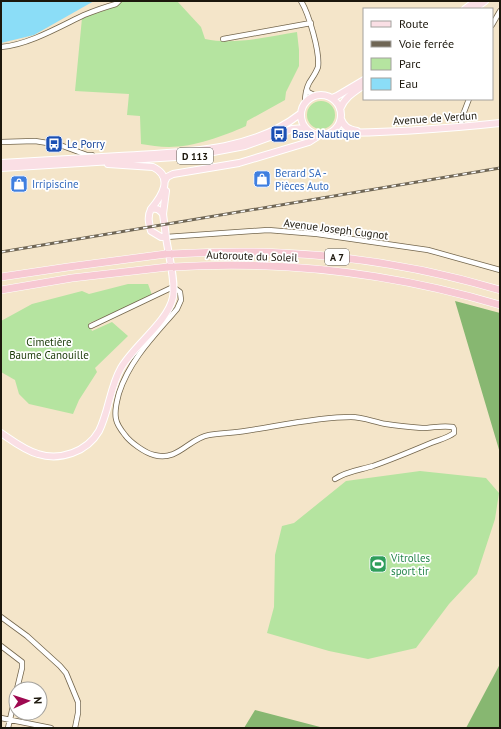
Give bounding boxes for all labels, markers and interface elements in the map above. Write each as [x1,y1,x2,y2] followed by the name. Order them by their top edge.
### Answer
[363,8,493,100] legend
[399,16,429,31] text: Route
[398,36,454,51] text: Voie ferrée
[399,56,421,71] text: Parc
[399,76,418,91] text: Eau
[393,108,477,128] street label: Avenue de Verdun
[269,124,289,144] bus stop icon: Base Nautique
[292,127,360,141] place label: Base Nautique
[44,134,64,154] bus stop icon: Le Porry
[67,137,106,151] place label: Le Porry
[177,148,213,164] road number: D 113
[275,166,329,193] place label: Berard SA - Pièces Auto
[252,169,272,189] shop icon: Berard SA - Pièces Auto
[9,174,29,194] shop icon: Irripiscine
[32,177,79,191] place label: Irripiscine
[283,216,389,242] street label: Avenue Joseph Cugnot
[206,247,299,265] street label: Autoroute du Soleil
[325,249,349,265] road number: A 7
[9,335,89,362] park label: Cimetière Baume Canouille
[390,551,431,578] place label: Vitrolles sport tir
[368,554,388,574] sports icon: Vitrolles sport tir
[8,681,48,721] north arrow
[31,696,45,704] text: N

